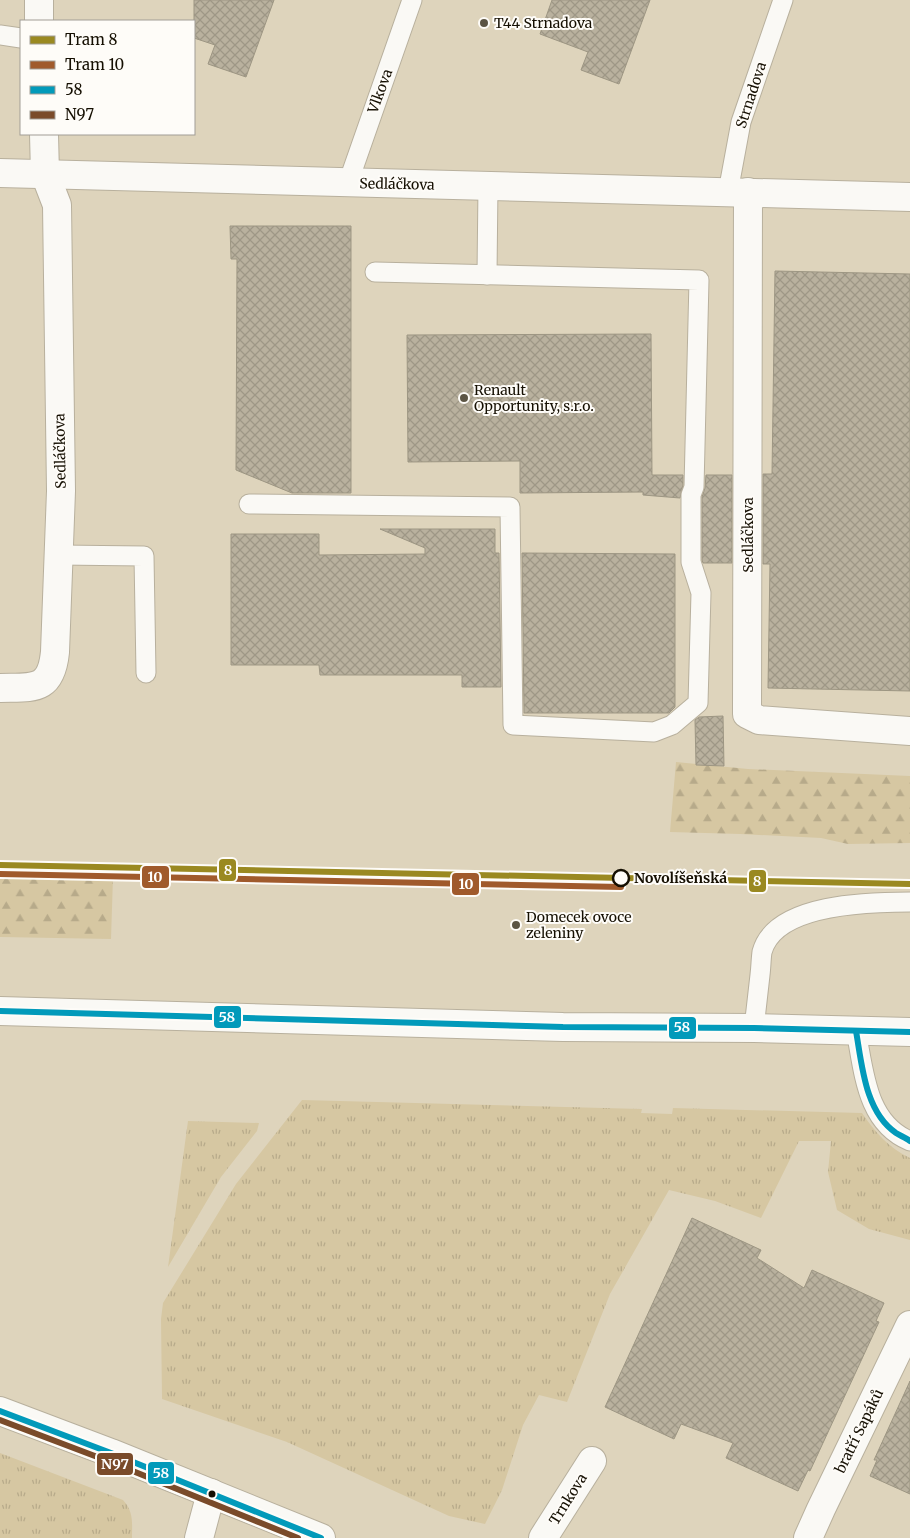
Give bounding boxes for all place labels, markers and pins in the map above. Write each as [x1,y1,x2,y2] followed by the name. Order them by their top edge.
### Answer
[494,14,593,32] place label: T44 Strnadova
[478,17,490,29] marker: T44 Strnadova
[474,381,594,415] place label: Renault Opportunity, s.r.o.
[458,392,470,404] marker: Renault Opportunity, s.r.o.
[612,869,630,887] marker: Novolíšeňská
[634,869,727,887] place label: Novolíšeňská
[526,908,632,942] place label: Domecek ovoce zeleniny
[510,919,522,931] marker: Domecek ovoce zeleniny
[207,1489,217,1499] unlabelled marker

